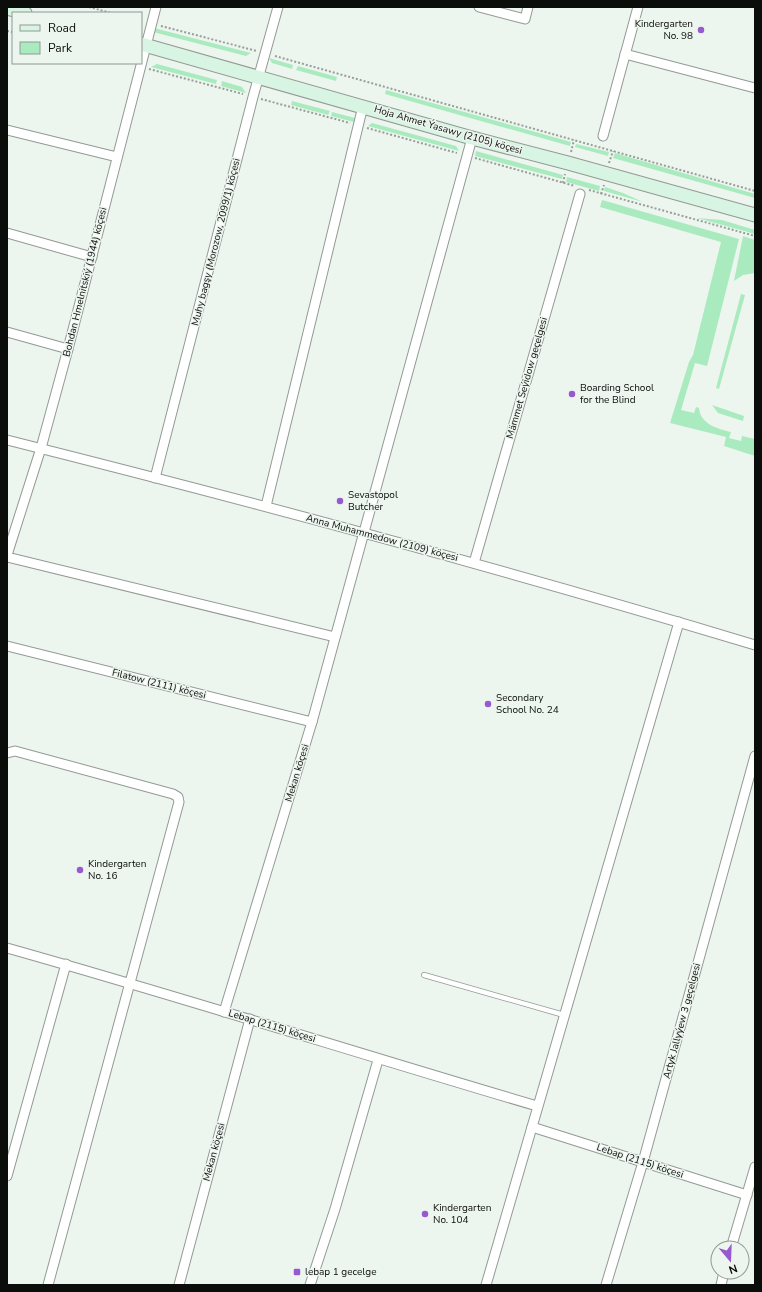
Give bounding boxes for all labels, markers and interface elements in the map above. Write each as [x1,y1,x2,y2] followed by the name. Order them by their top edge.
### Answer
[12,12,142,64] legend
[635,17,693,43] place label: Kindergarten No. 98
[48,20,76,36] text: Road
[696,25,706,35] marker: Kindergarten No. 98
[48,40,73,56] text: Park
[372,102,524,158] street label: Hoja Ahmet Ýasawy (2105) köçesi
[188,157,244,327] street label: Muhy bagşy (Morozow, 2099/1) köçesi
[60,206,110,358] street label: Bohdan Hmelnitskiý (1944) köçesi
[503,316,551,440] street label: Mämmet Seýidow geçelgesi
[580,381,654,407] place label: Boarding School for the Blind
[567,389,577,399] marker: Boarding School for the Blind
[348,488,398,514] place label: Sevastopol Butcher
[335,496,345,506] marker: Sevastopol Butcher
[304,511,460,565] street label: Anna Muhammedow (2109) köçesi
[111,666,207,702] street label: Filatow (2111) köçesi
[496,691,559,717] place label: Secondary School No. 24
[483,699,493,709] marker: Secondary School No. 24
[282,742,312,804] street label: Mekan köçesi
[88,857,146,883] place label: Kindergarten No. 16
[75,865,85,875] marker: Kindergarten No. 16
[660,962,704,1080] street label: Artyk Jallyýew 3 geçelgesi
[227,1006,317,1046] street label: Lebap (2115) köçesi
[200,1121,228,1183] street label: Mekan köçesi
[595,1140,685,1182] street label: Lebap (2115) köçesi
[433,1201,491,1227] place label: Kindergarten No. 104
[420,1209,430,1219] marker: Kindergarten No. 104
[710,1240,750,1280] north arrow
[727,1261,739,1277] text: N
[305,1265,376,1279] place label: lebap 1 gecelge
[292,1267,302,1277] marker: lebap 1 gecelge

